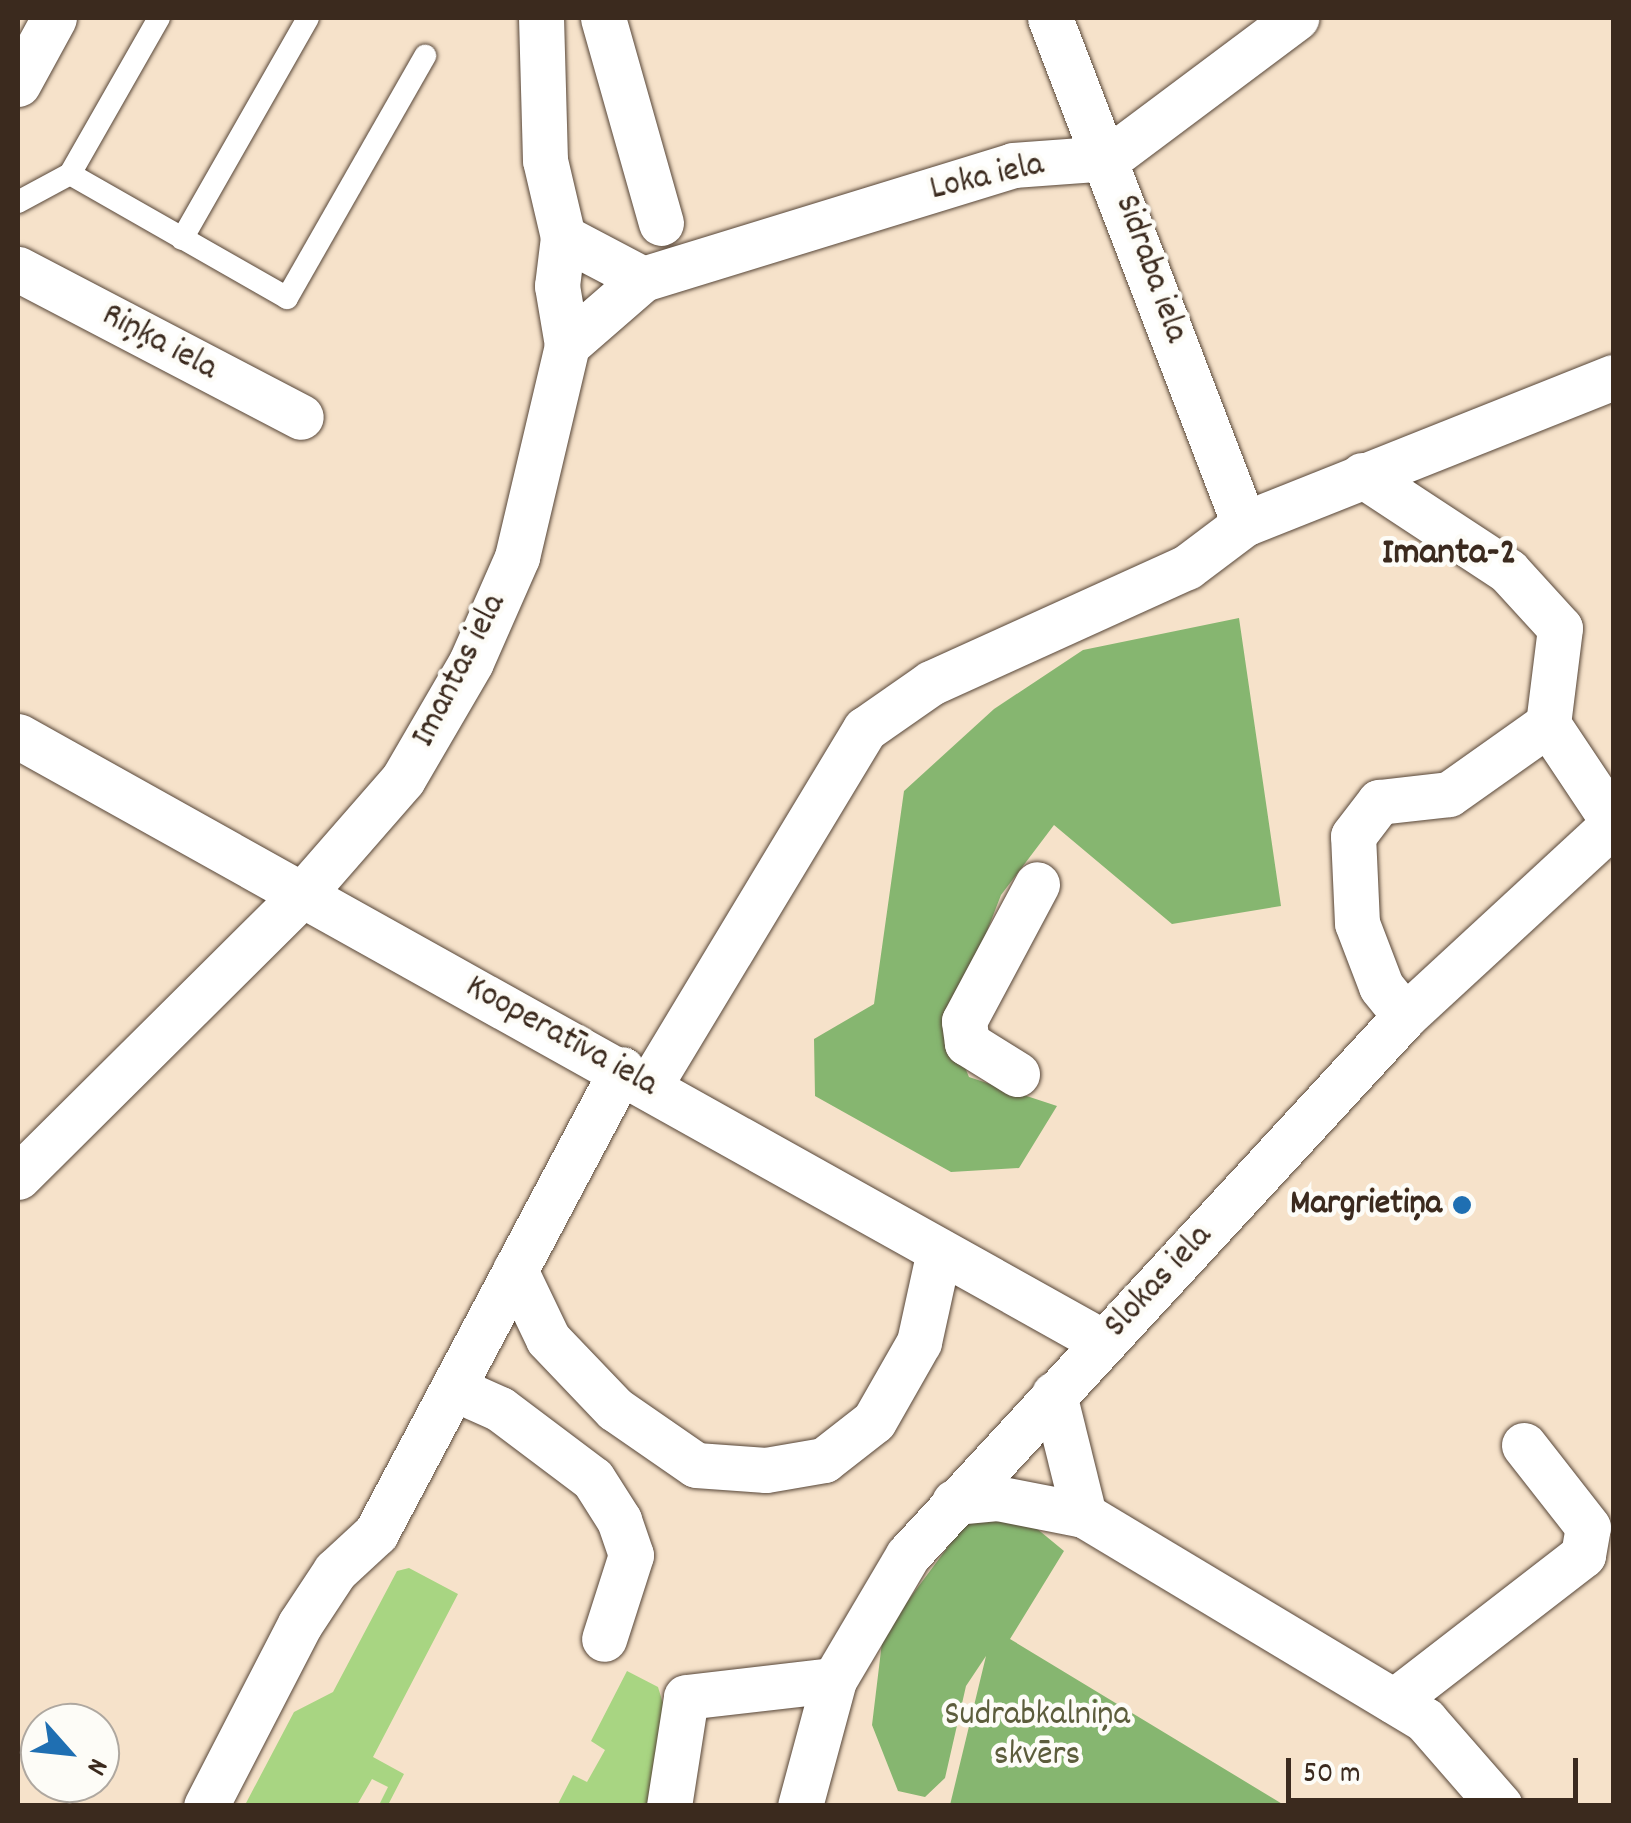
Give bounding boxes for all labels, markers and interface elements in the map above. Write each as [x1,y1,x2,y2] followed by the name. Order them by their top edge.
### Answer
[926,145,1048,211] street label: Loka iela
[1104,190,1196,348] street label: Sidraba iela
[94,295,224,391] street label: Riņķa iela
[1382,532,1516,578] district label: Imanta-2
[404,587,516,755] street label: Imantas iela
[458,967,664,1107] street label: Kooperatīva iela
[1290,1184,1442,1226] place label: Margrietiņa
[1451,1194,1473,1216] marker: Margrietiņa
[1096,1217,1222,1347] street label: Slokas iela
[944,1695,1130,1777] park label: Sudrabkalniņa skvērs
[20,1703,120,1803] north arrow
[1291,1738,1584,1800] scale bar
[74,1750,116,1781] text: N
[1303,1754,1361,1797] text: 50 m

